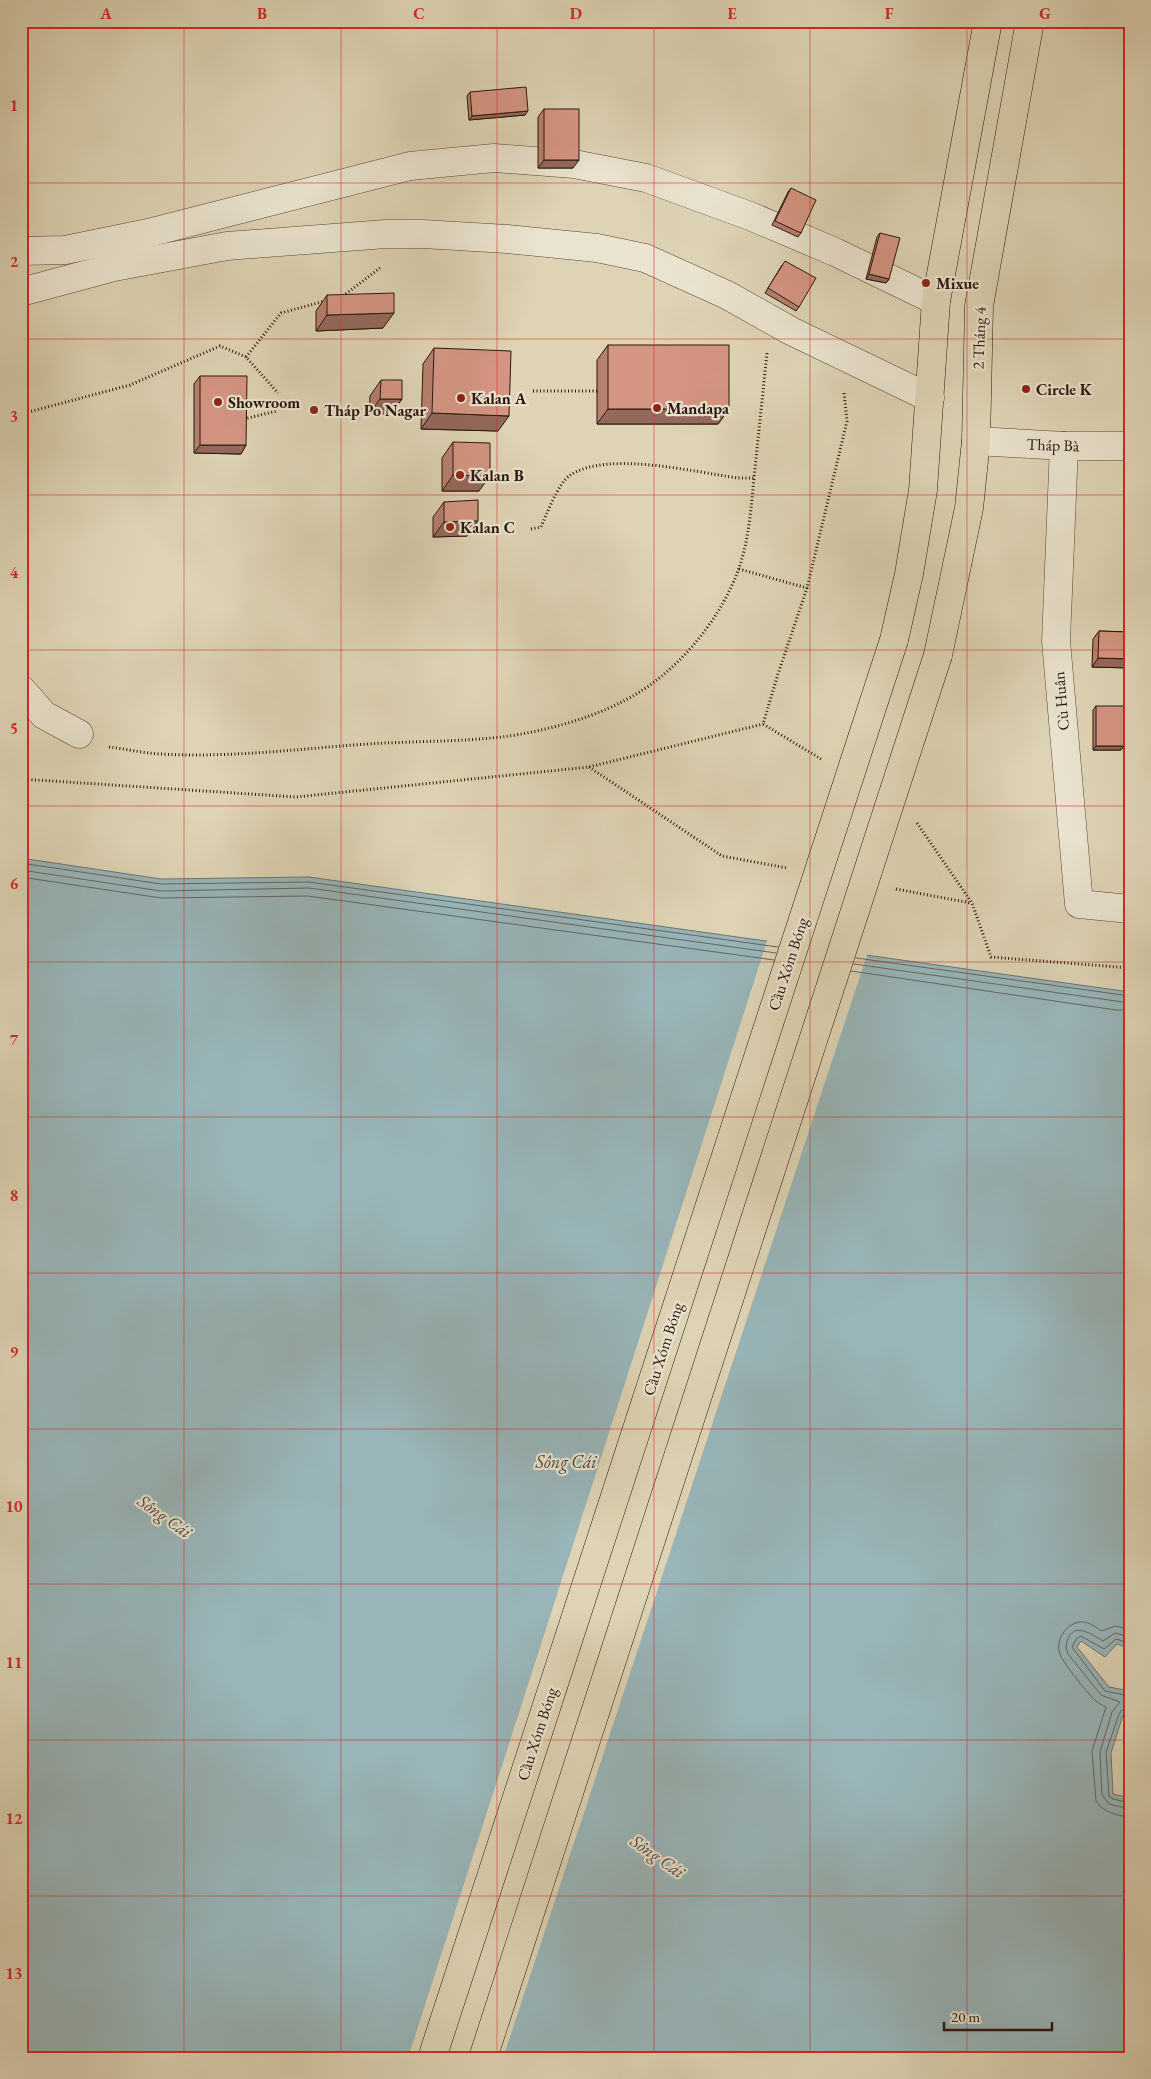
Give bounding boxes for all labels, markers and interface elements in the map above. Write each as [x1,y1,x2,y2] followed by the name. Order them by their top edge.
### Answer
[99,3,112,24] text: A
[257,3,267,24] text: B
[413,3,425,24] text: C
[570,3,582,24] text: D
[727,3,737,24] text: E
[885,3,894,24] text: F
[1039,3,1051,24] text: G
[10,95,18,116] text: 1
[10,251,19,272] text: 2
[936,273,979,294] place label: Mixue
[920,277,932,289] marker: Mixue
[967,306,991,370] street label: 2 Tháng 4
[1036,379,1093,400] place label: Circle K
[1020,383,1032,395] marker: Circle K
[471,388,527,409] place label: Kalan A
[228,392,300,413] place label: Showroom
[455,392,467,404] marker: Kalan A
[212,396,224,408] marker: Showroom
[667,398,730,419] place label: Mandapa
[324,400,426,421] place label: Tháp Po Nagar
[651,402,663,414] marker: Mandapa
[308,404,320,416] marker: Tháp Po Nagar
[10,406,18,427] text: 3
[1026,434,1080,456] street label: Tháp Bà
[470,465,524,486] place label: Kalan B
[454,469,466,481] marker: Kalan B
[460,517,515,538] place label: Kalan C
[444,521,456,533] marker: Kalan C
[10,562,19,583] text: 4
[1048,670,1074,731] street label: Cù Huân
[10,718,18,739] text: 5
[10,873,19,894] text: 6
[763,914,813,1013] street label: Cầu Xóm Bóng
[10,1029,19,1050] text: 7
[10,1185,18,1206] text: 8
[638,1299,688,1398] street label: Cầu Xóm Bóng
[10,1341,19,1362] text: 9
[535,1450,597,1474] water label: Sông Cái
[132,1489,197,1544] water label: Sông Cái
[6,1496,23,1517] text: 10
[6,1652,22,1673] text: 11
[512,1684,562,1783] street label: Cầu Xóm Bóng
[6,1808,23,1829] text: 12
[625,1829,690,1884] water label: Sông Cái
[6,1963,22,1984] text: 13
[944,1999,1051,2031] scale bar
[951,2007,980,2026] text: 20 m

